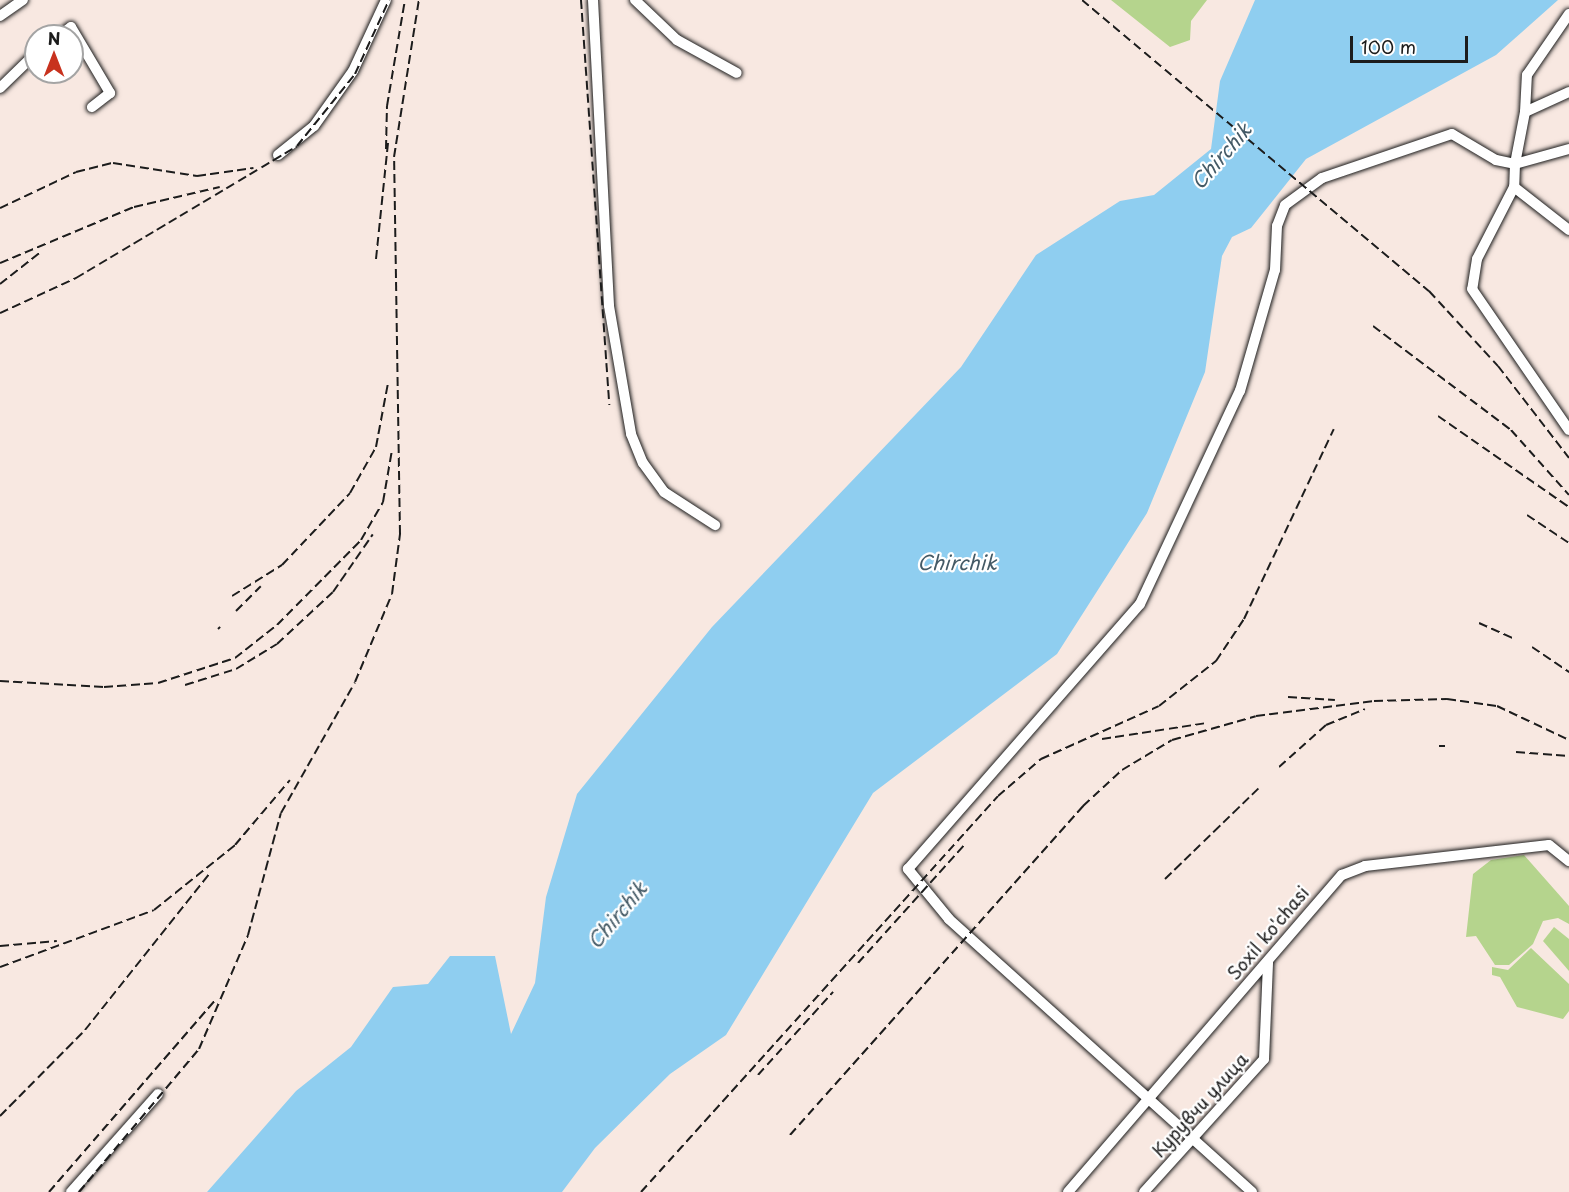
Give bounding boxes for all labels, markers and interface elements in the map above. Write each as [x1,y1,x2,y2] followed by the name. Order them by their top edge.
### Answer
[24,24,84,84] north arrow
[1353,24,1472,62] scale bar
[48,26,60,50] text: N
[1361,33,1416,60] text: 100 m
[1186,118,1256,194] water label: Chirchik
[917,550,997,574] water label: Chirchik
[582,877,652,953] water label: Chirchik
[1223,882,1313,984] street label: Soxil ko'chasi
[1147,1048,1253,1162] street label: Курувчи улица

